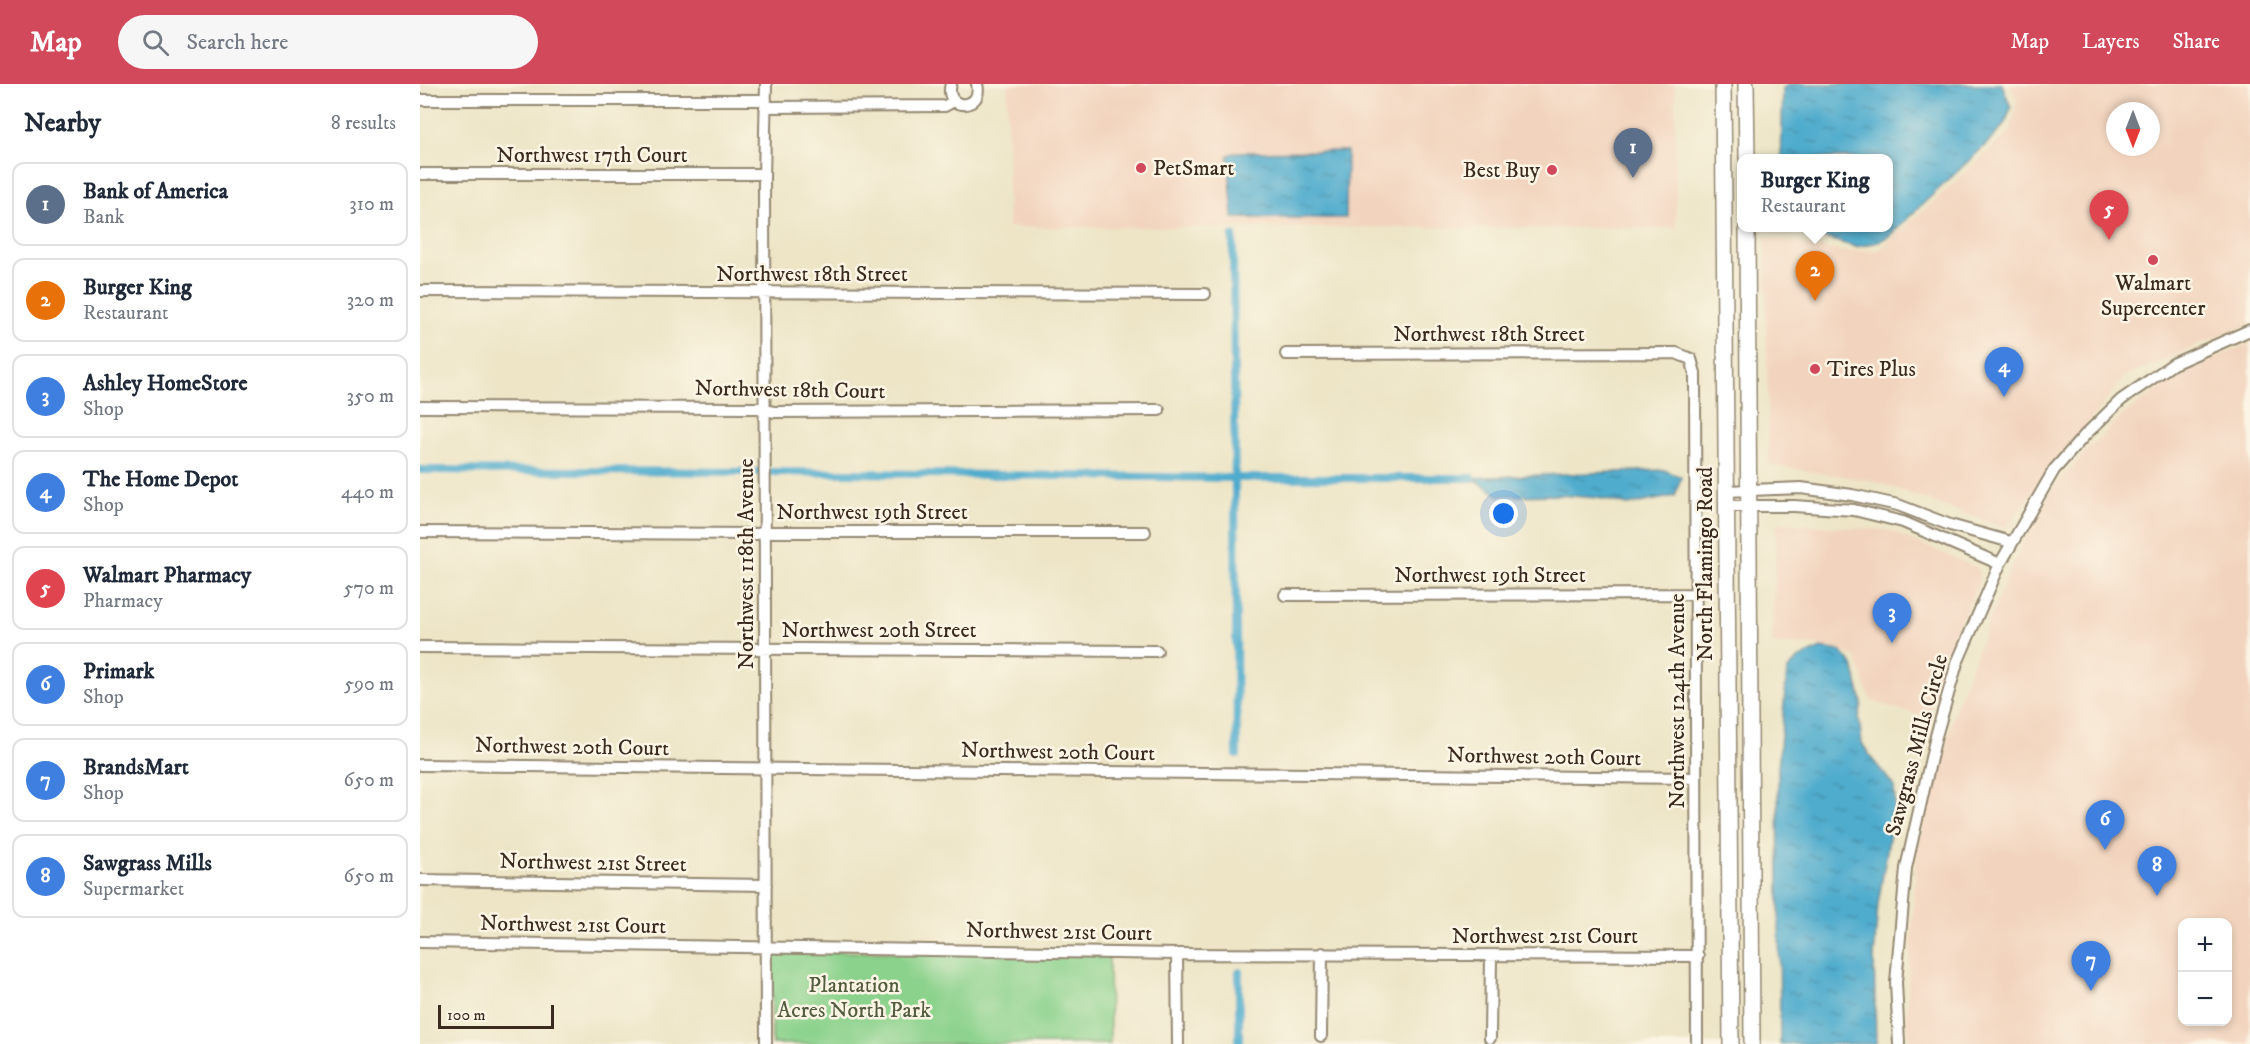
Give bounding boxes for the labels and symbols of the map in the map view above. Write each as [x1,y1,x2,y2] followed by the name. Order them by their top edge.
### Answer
[2106,102,2160,156] north arrow
[1614,128,1652,178] pin: 1
[496,142,688,169] street label: Northwest 17th Court
[1153,155,1234,182] place label: PetSmart
[1463,157,1541,184] place label: Best Buy
[1134,161,1148,175] marker: PetSmart
[1545,163,1559,177] marker: Best Buy
[2090,190,2128,240] pin: 5
[1796,252,1834,301] pin: 2
[2146,253,2160,267] marker: Walmart Supercenter
[716,261,908,288] street label: Northwest 18th Street
[2101,270,2206,322] place label: Walmart Supercenter
[1393,321,1585,348] street label: Northwest 18th Street
[1984,348,2024,397] pin: 4
[1827,356,1916,383] place label: Tires Plus
[1808,362,1822,376] marker: Tires Plus
[694,375,886,405] street label: Northwest 18th Court
[733,458,760,670] street label: Northwest 118th Avenue
[1692,467,1719,661] street label: North Flamingo Road
[776,499,968,526] street label: Northwest 19th Street
[1489,499,1518,528] your location
[1394,562,1586,589] street label: Northwest 19th Street
[1664,593,1691,809] street label: Northwest 124th Avenue
[1872,594,1912,643] pin: 3
[781,617,977,644] street label: Northwest 20th Street
[1880,651,1954,839] street label: Sawgrass Mills Circle
[475,732,669,762] street label: Northwest 20th Court
[961,737,1155,767] street label: Northwest 20th Court
[1447,742,1641,772] street label: Northwest 20th Court
[2086,800,2124,850] pin: 6
[2138,846,2176,896] pin: 8
[499,848,687,878] street label: Northwest 21st Street
[480,910,666,940] street label: Northwest 21st Court
[966,917,1152,947] street label: Northwest 21st Court
[1452,923,1638,950] street label: Northwest 21st Court
[2072,942,2110,991] pin: 7
[777,972,931,1024] park label: Plantation Acres North Park
[438,1002,554,1030] scale bar

